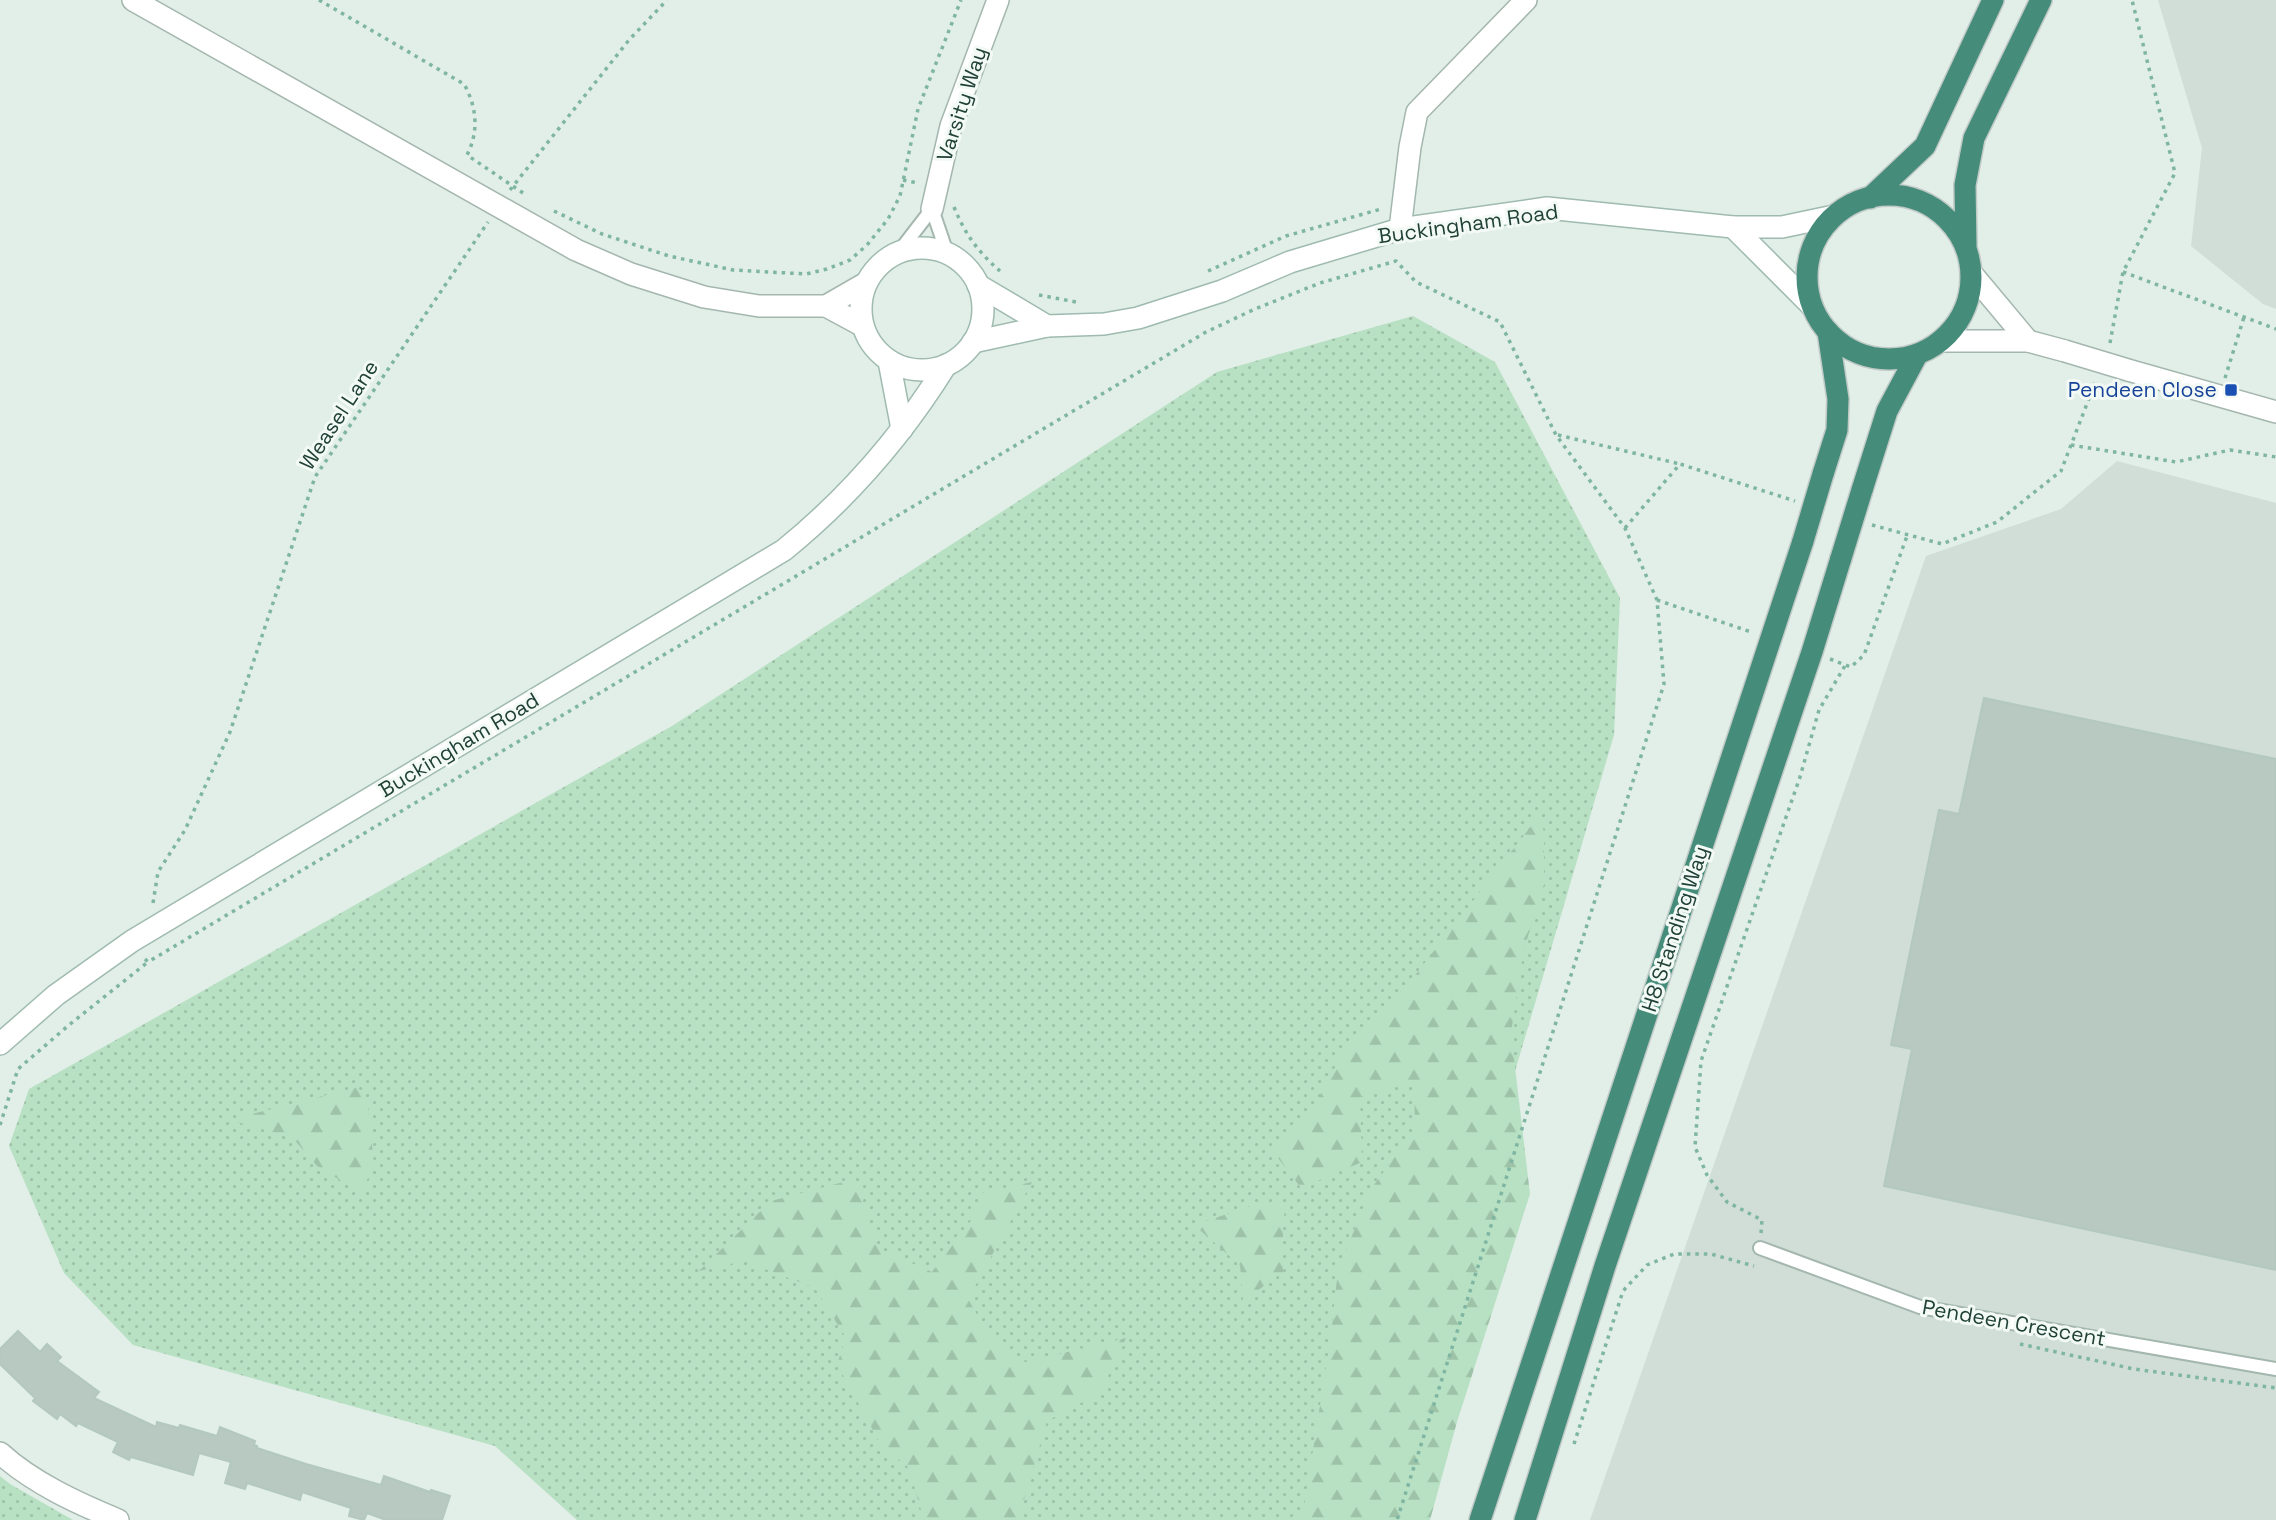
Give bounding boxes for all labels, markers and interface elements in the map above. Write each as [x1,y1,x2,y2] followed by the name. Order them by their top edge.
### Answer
[930,43,993,165] street label: Varsity Way
[1376,197,1560,250] street label: Buckingham Road
[293,355,384,475] street label: Weasel Lane
[2068,376,2217,403] place label: Pendeen Close
[2223,382,2239,398] marker: Pendeen Close
[374,686,544,803] street label: Buckingham Road
[1635,843,1714,1015] street label: H8 Standing Way
[1920,1293,2108,1352] street label: Pendeen Crescent

